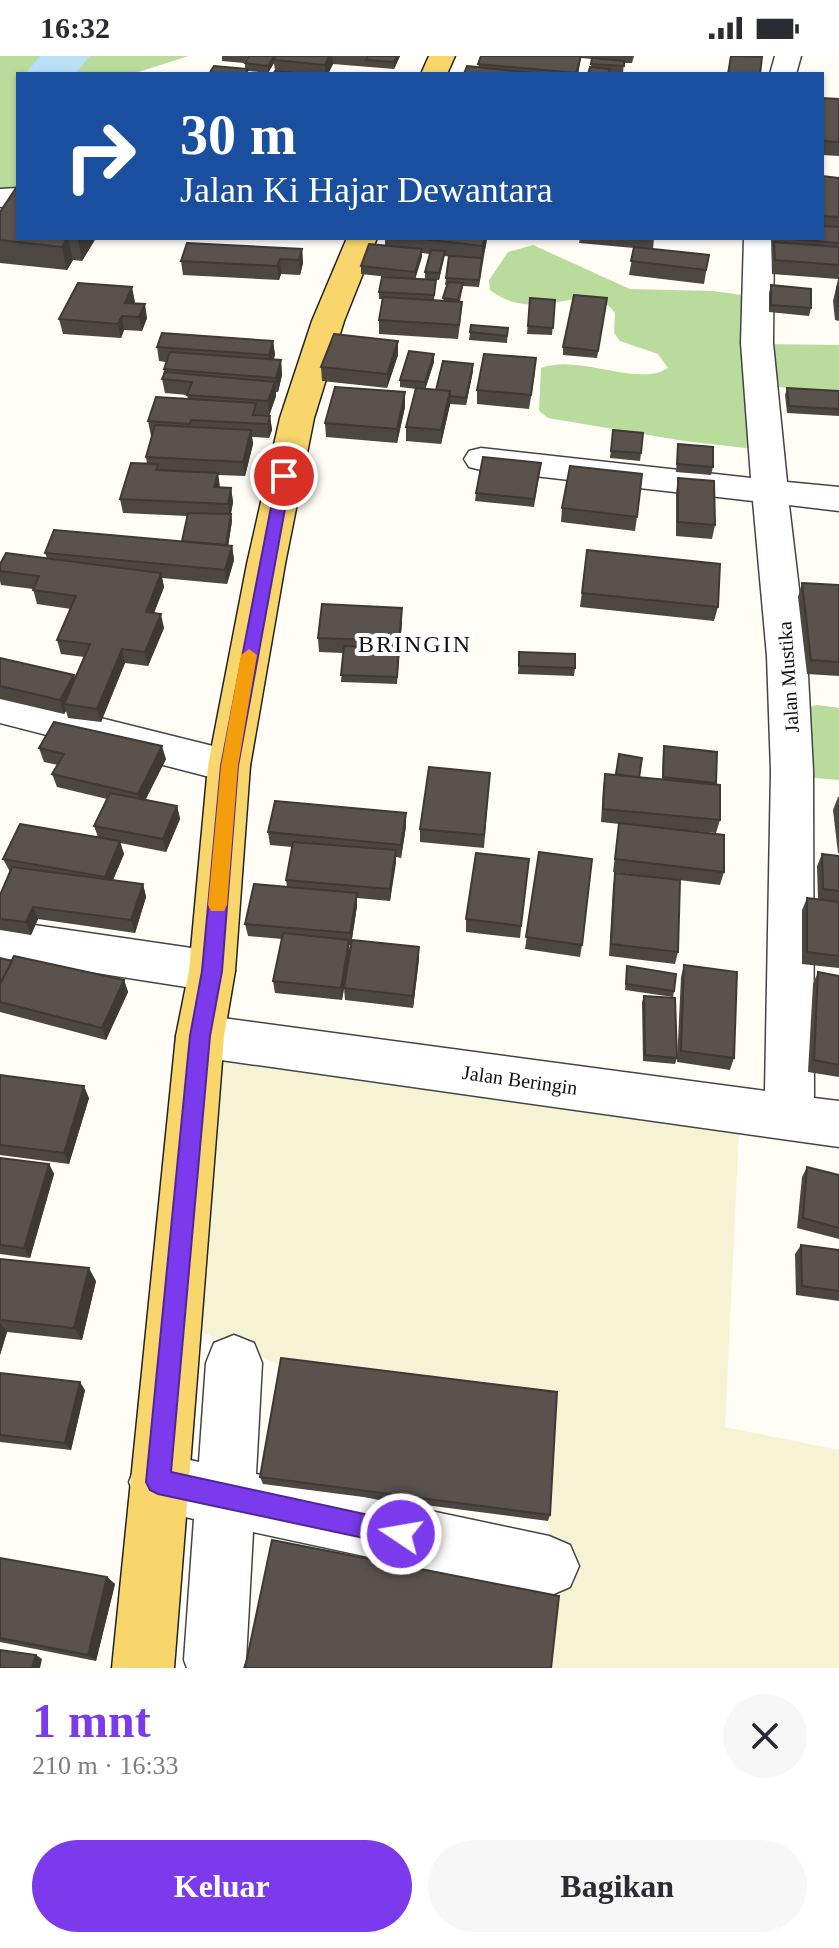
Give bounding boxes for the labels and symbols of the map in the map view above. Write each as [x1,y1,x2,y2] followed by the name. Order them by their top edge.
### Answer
[250,442,318,510] pin
[773,620,803,733] street label: Jalan Mustika
[358,631,472,657] district label: BRINGIN
[461,1061,579,1100] street label: Jalan Beringin
[359,1492,443,1576] position arrow

